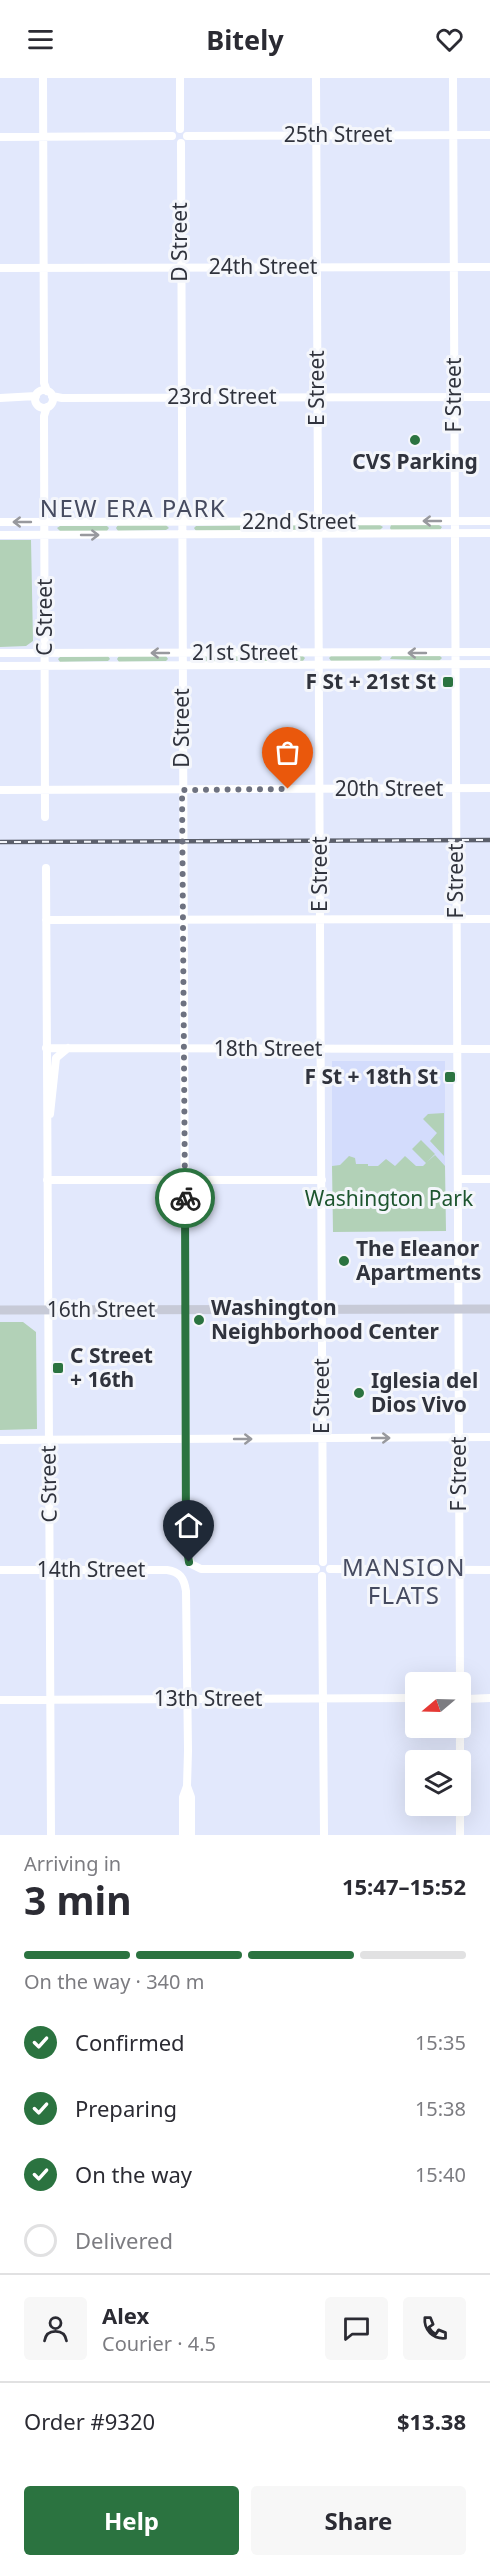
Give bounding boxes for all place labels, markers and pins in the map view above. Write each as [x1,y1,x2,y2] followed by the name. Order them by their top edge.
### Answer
[408,433,422,447] marker: CVS Parking
[352,447,478,475] place label: CVS Parking
[306,667,436,695] place label: F St + 21st St
[441,675,455,689] marker: F St + 21st St
[262,727,313,789] pin
[304,1062,438,1090] place label: F St + 18th St
[443,1070,457,1084] marker: F St + 18th St
[356,1234,481,1286] place label: The Eleanor Apartments
[337,1254,351,1268] marker: The Eleanor Apartments
[211,1293,440,1345] place label: Washington Neighborhood Center
[192,1313,206,1327] marker: Washington Neighborhood Center
[70,1341,153,1393] place label: C Street + 16th
[51,1361,65,1375] marker: C Street + 16th
[371,1366,478,1418] place label: Iglesia del Dios Vivo
[352,1386,366,1400] marker: Iglesia del Dios Vivo
[163,1500,214,1562] pin

